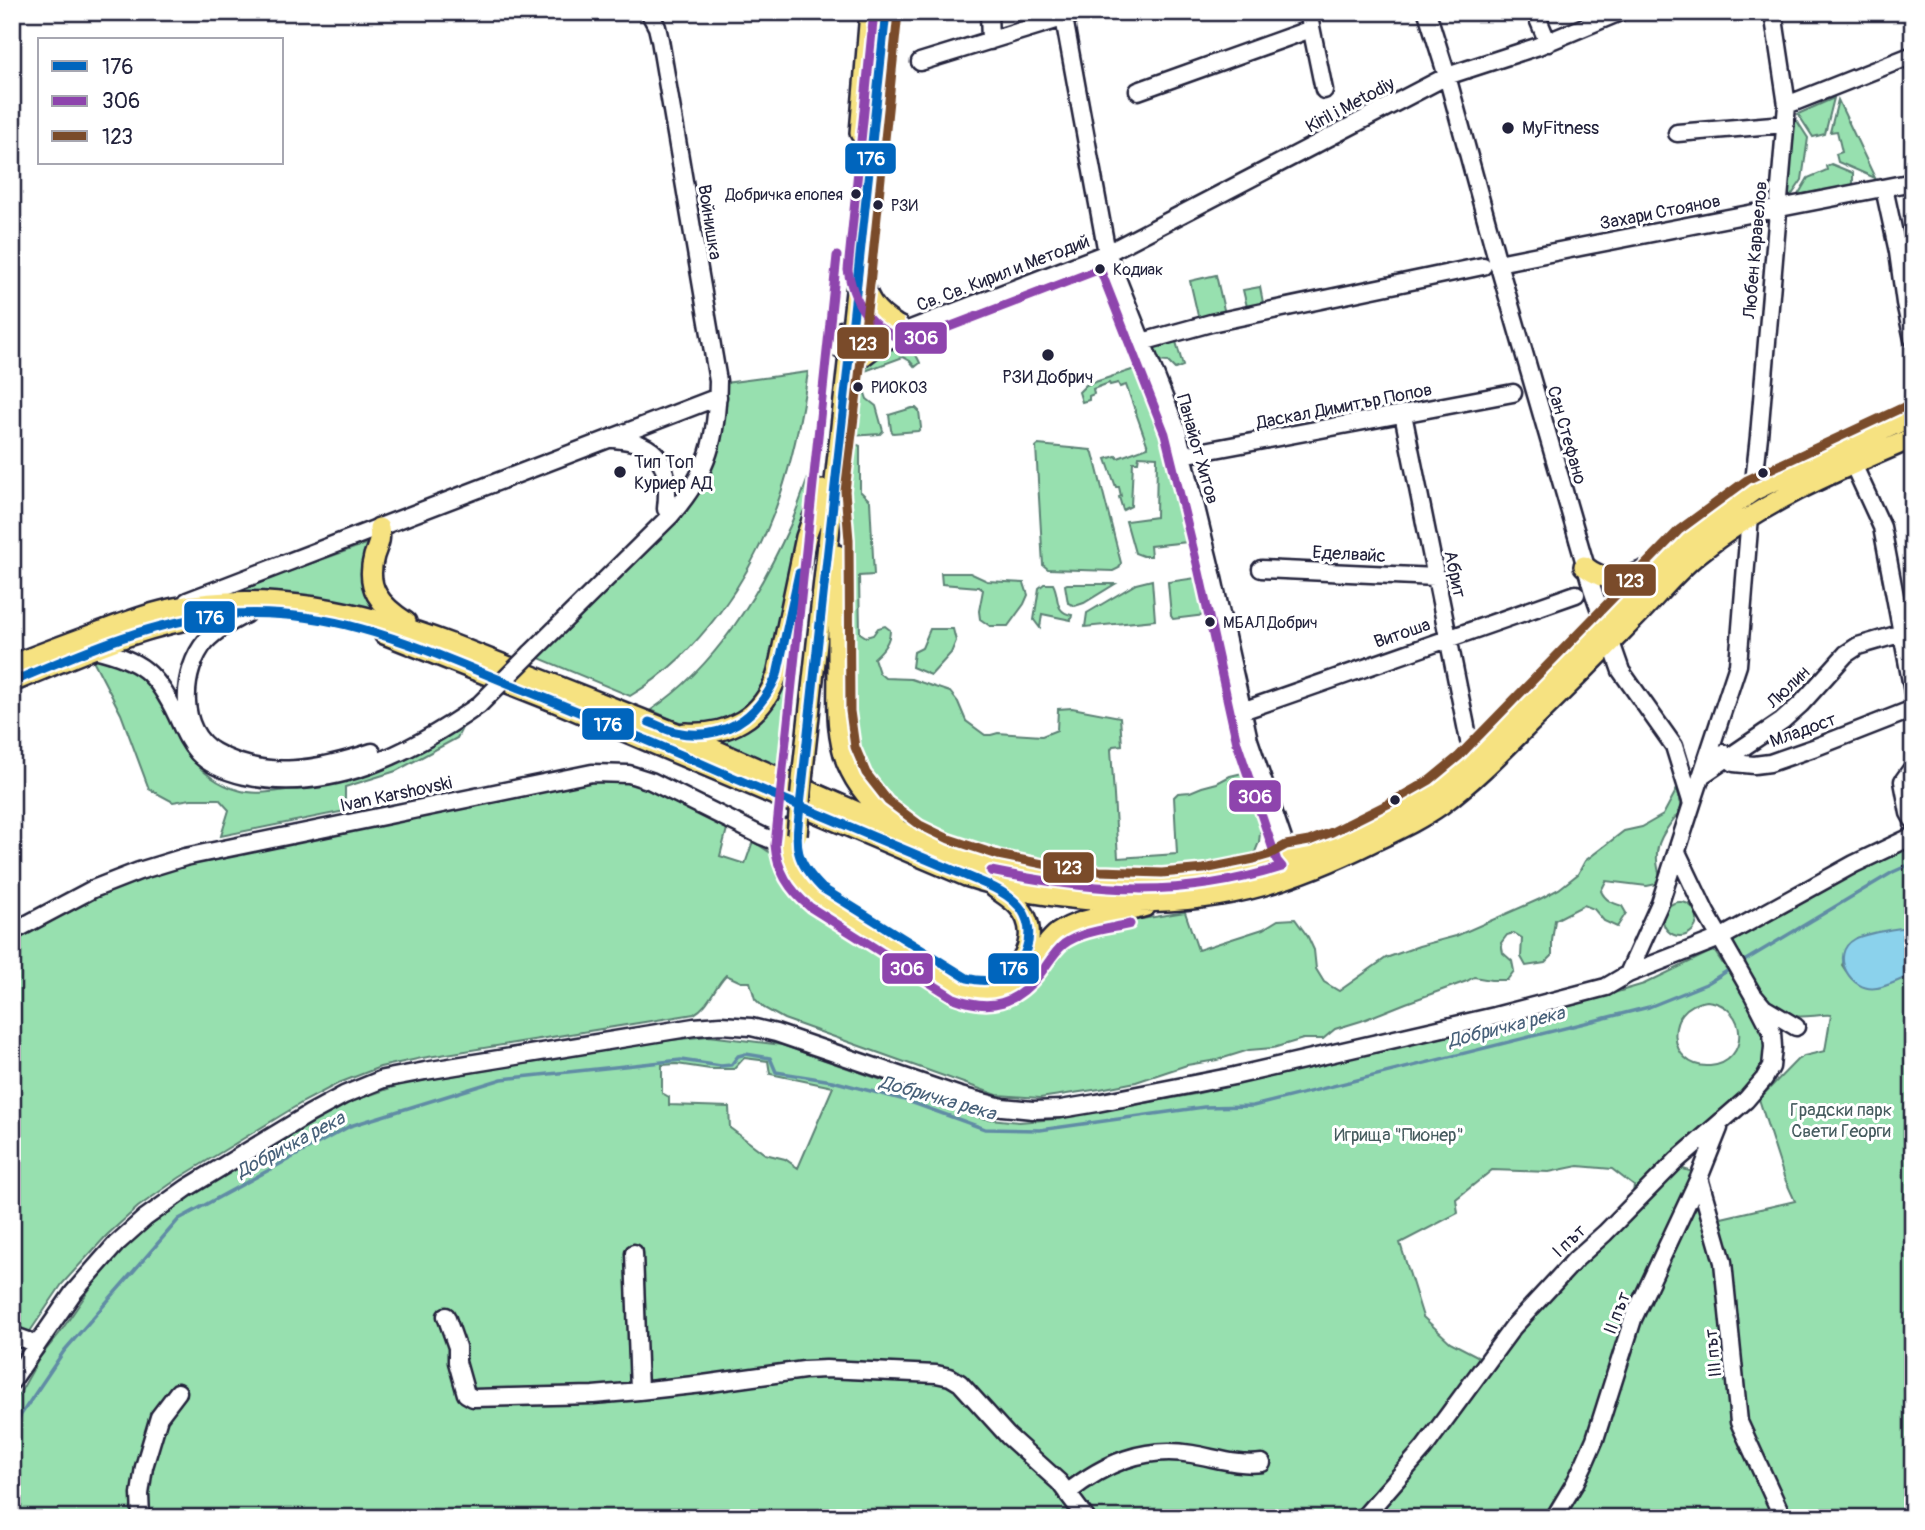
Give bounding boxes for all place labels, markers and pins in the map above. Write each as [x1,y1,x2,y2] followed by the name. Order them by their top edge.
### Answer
[1522,117,1599,140] place label: MyFitness
[1500,120,1516,136] marker: MyFitness
[725,185,843,205] place label: Добричка епопея
[849,187,863,201] marker: Добричка епопея
[891,196,919,216] place label: РЗИ
[871,198,885,212] marker: РЗИ
[1113,260,1163,280] place label: Кодиак
[1093,262,1107,276] marker: Кодиак
[1040,347,1056,363] marker: РЗИ Добрич
[1003,366,1093,389] place label: РЗИ Добрич
[871,378,928,398] place label: РИОКОЗ
[851,380,865,394] marker: РИОКОЗ
[634,451,712,495] place label: Тип Топ Куриер АД
[612,464,628,480] marker: Тип Топ Куриер АД
[1756,466,1770,480] unlabelled marker
[1223,613,1318,633] place label: МБАЛ Добрич
[1203,615,1217,629] marker: МБАЛ Добрич
[1388,793,1402,807] unlabelled marker

